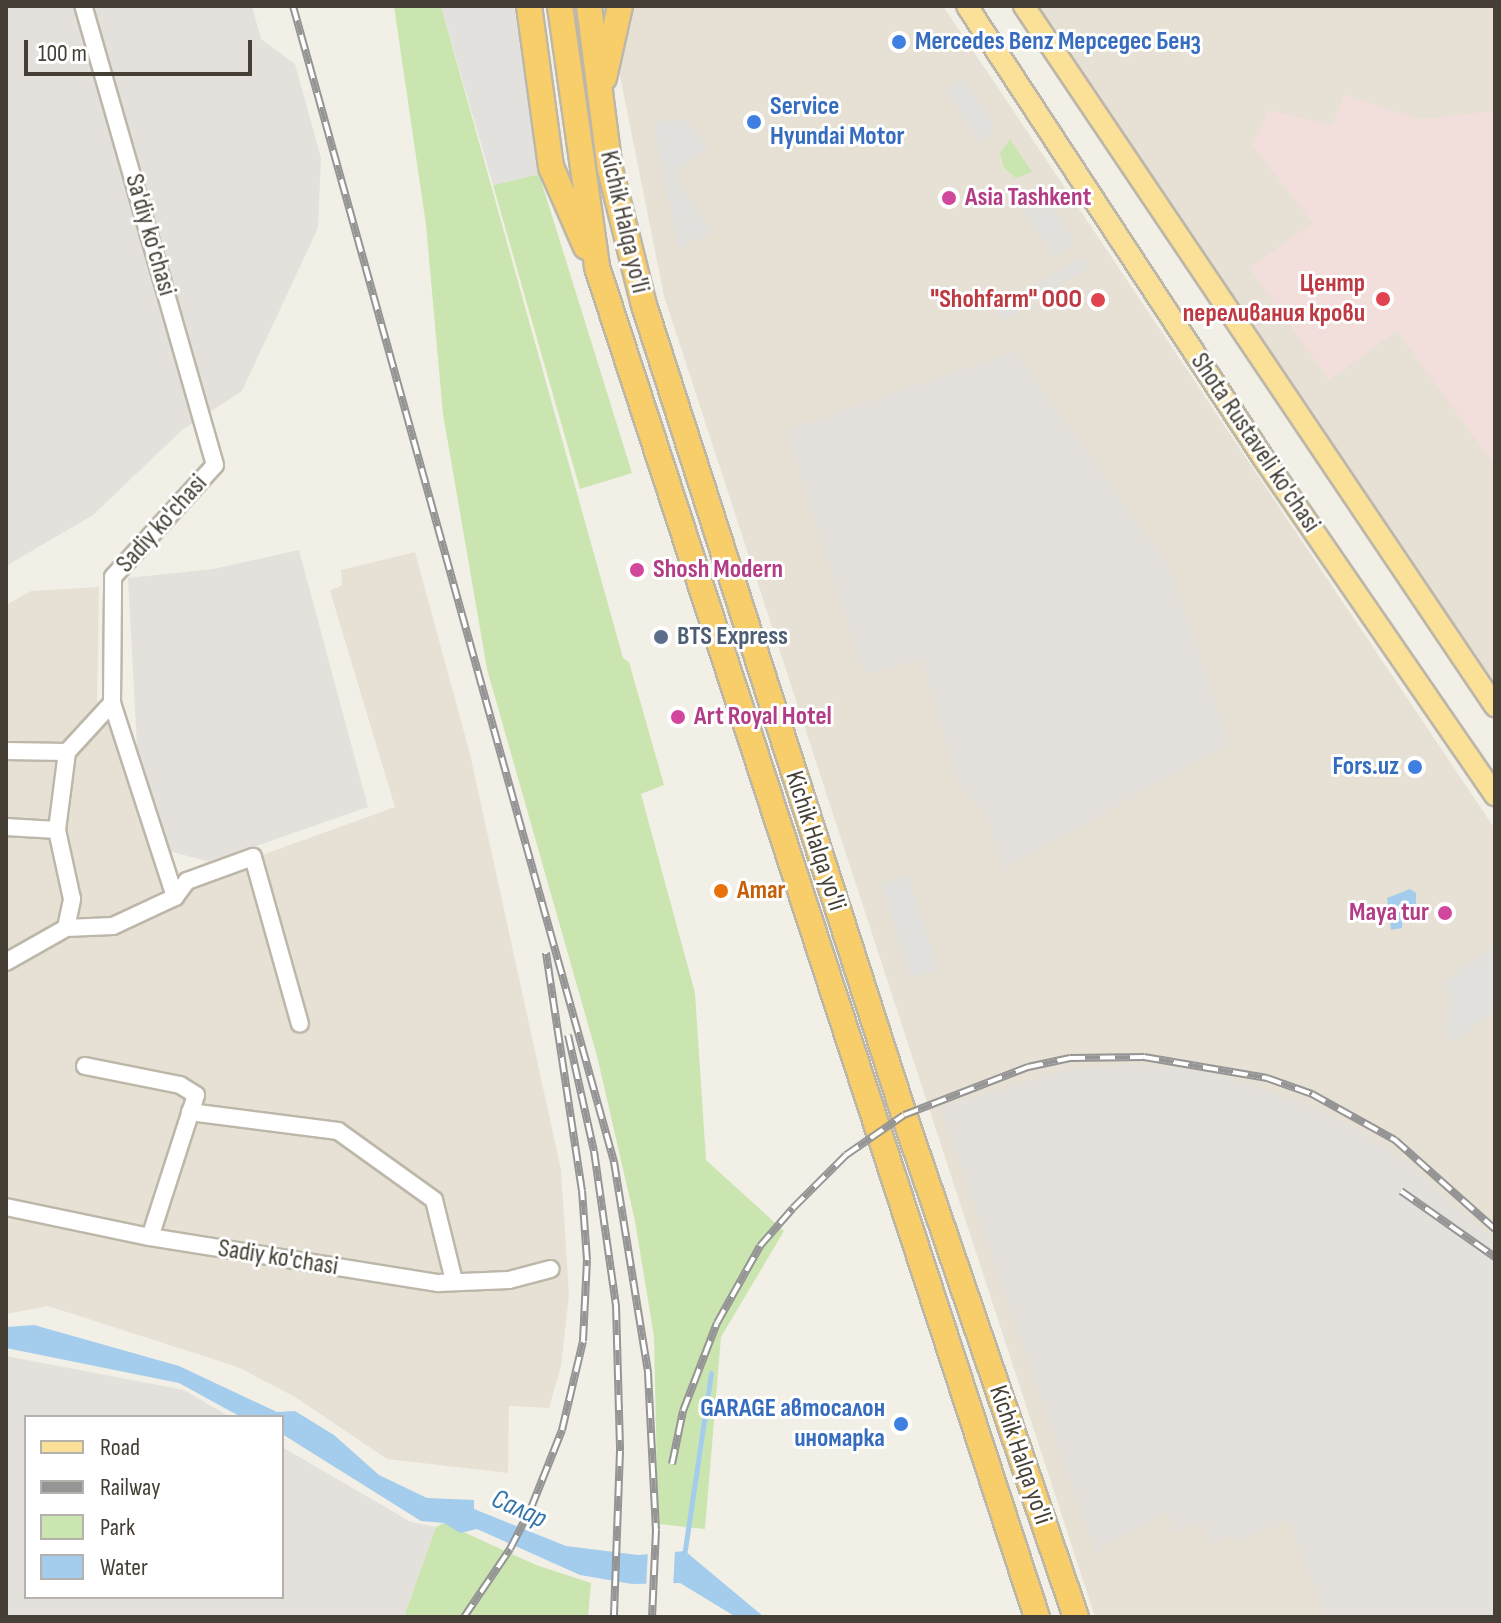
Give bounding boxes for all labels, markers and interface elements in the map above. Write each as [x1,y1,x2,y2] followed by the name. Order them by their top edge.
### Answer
[28,24,256,74] scale bar
[915,26,1201,58] place label: Mercedes Benz Мерседес Бенз
[890,33,908,51] marker: Mercedes Benz Мерседес Бенз
[38,39,87,68] text: 100 m
[770,91,904,152] place label: Service Hyundai Motor
[745,113,763,131] marker: Service Hyundai Motor
[592,148,656,296] street label: Kichik Halqa yo'li
[118,171,182,299] street label: Sa'diy ko'chasi
[965,182,1091,214] place label: Asia Tashkent
[940,189,958,207] marker: Asia Tashkent
[1183,268,1365,330] place label: Центр переливания крови
[930,284,1082,316] place label: "Shohfarm" OOO
[1372,288,1394,310] marker: Центр переливания крови
[1089,291,1107,309] marker: "Shohfarm" OOO
[1183,347,1327,539] street label: Shota Rustaveli ko'chasi
[110,469,214,579] street label: Sadiy ko'chasi
[653,554,783,586] place label: Shosh Modern
[628,561,646,579] marker: Shosh Modern
[677,621,788,653] place label: BTS Express
[652,628,670,646] marker: BTS Express
[694,701,832,733] place label: Art Royal Hotel
[669,708,687,726] marker: Art Royal Hotel
[1333,751,1399,783] place label: Fors.uz
[1406,758,1424,776] marker: Fors.uz
[778,767,852,915] street label: Kichik Halqa yo'li
[737,875,786,907] place label: Amar
[712,882,730,900] marker: Amar
[1349,897,1429,929] place label: Maya tur
[1436,904,1454,922] marker: Maya tur
[216,1233,340,1283] street label: Sadiy ko'chasi
[982,1381,1058,1529] street label: Kichik Halqa yo'li
[700,1393,885,1454] place label: GARAGE автосалон иномарка
[24,1415,284,1599] legend
[892,1415,910,1433] marker: GARAGE автосалон иномарка
[100,1433,140,1462] text: Road
[100,1473,160,1502] text: Railway
[486,1482,552,1536] water label: Салар
[100,1513,135,1542] text: Park
[100,1553,148,1582] text: Water

